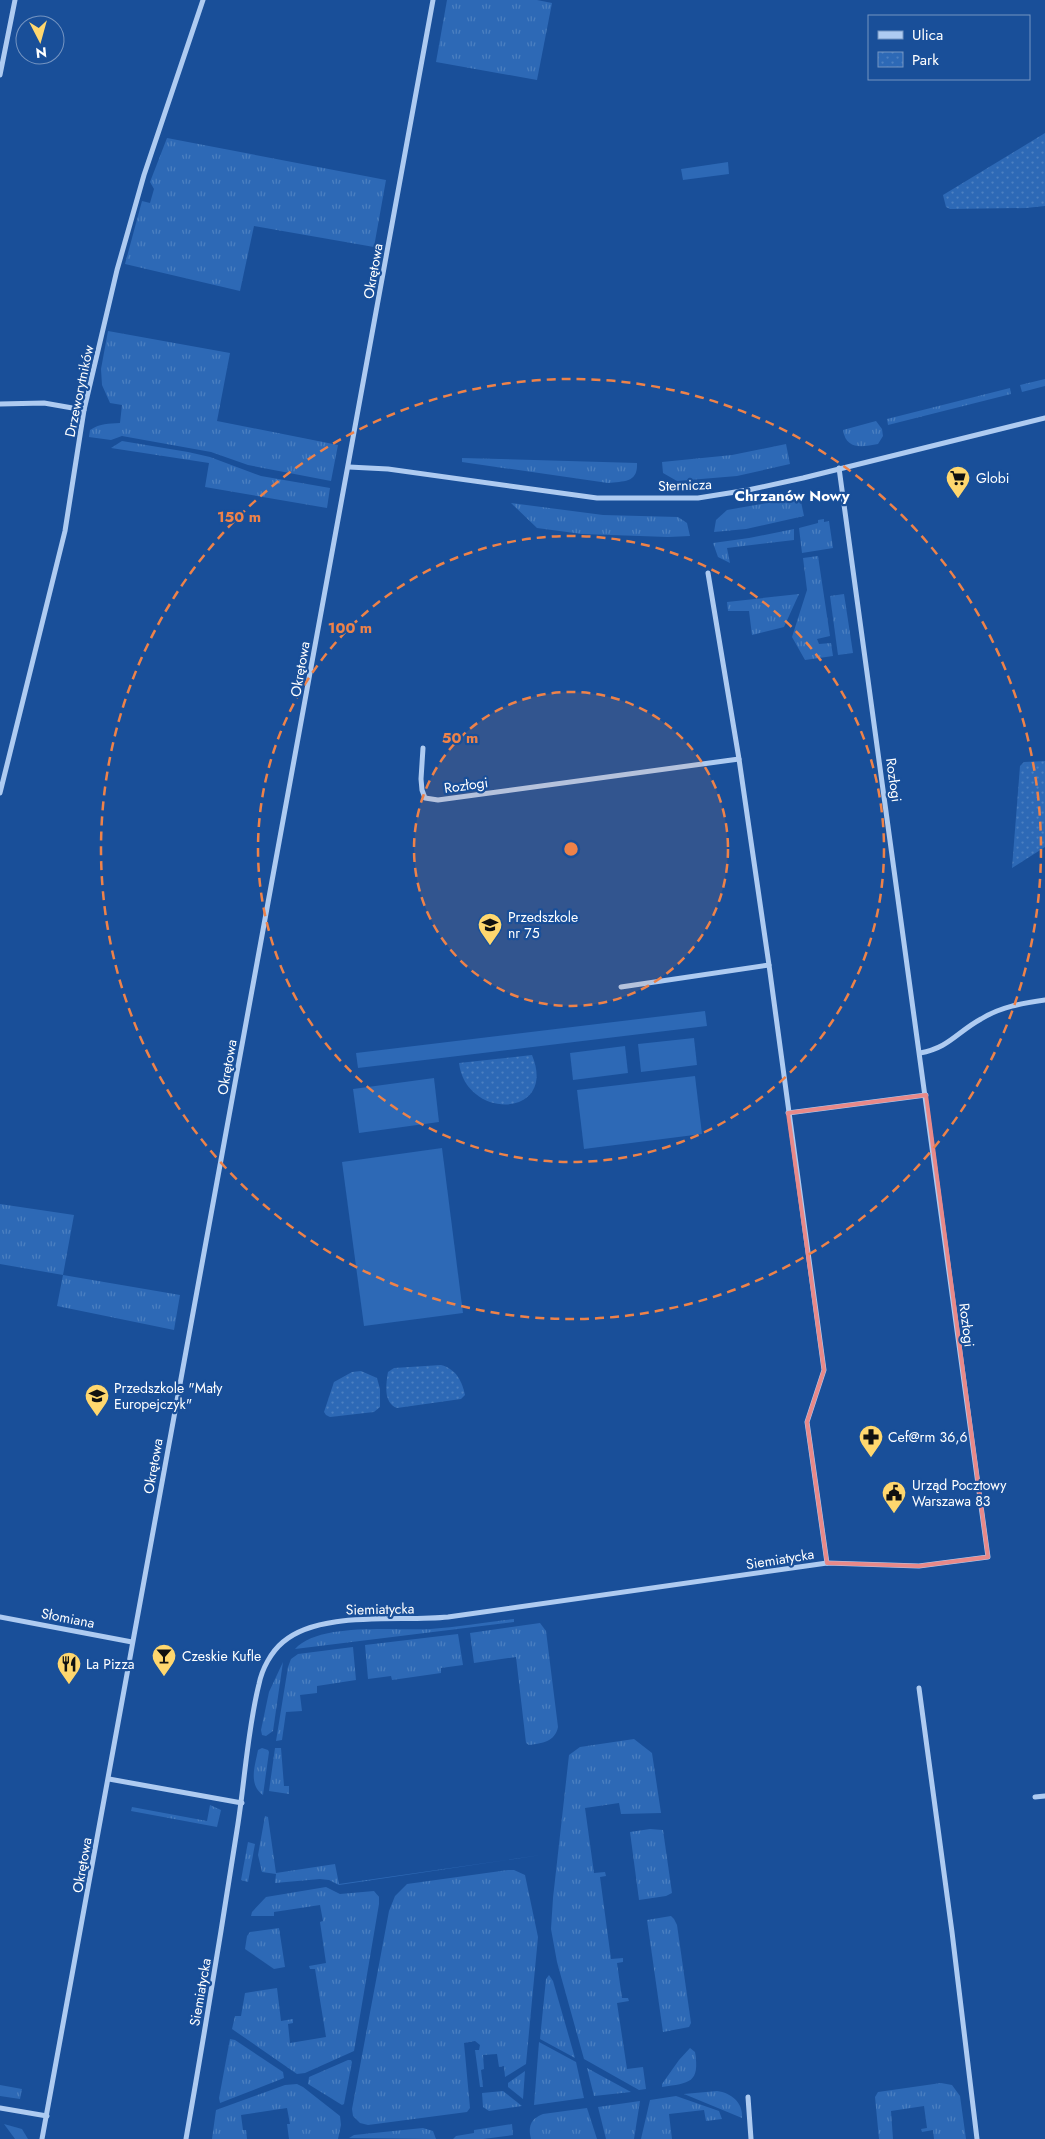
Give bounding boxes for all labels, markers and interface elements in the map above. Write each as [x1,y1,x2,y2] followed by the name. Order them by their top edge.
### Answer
[15,15,65,65] north arrow
[868,15,1030,80] legend
[912,24,943,46] text: Ulica
[35,42,48,63] text: N
[912,49,939,71] text: Park
[358,242,388,300] street label: Okrętowa
[59,343,99,439] street label: Drzeworytników
[945,465,971,499] supermarket icon: Globi
[976,468,1009,488] place label: Globi
[658,474,712,496] street label: Sternicza
[735,485,850,507] district label: Chrzanów Nowy
[217,506,261,528] text: 150 m
[328,617,372,639] text: 100 m
[285,640,315,698] street label: Okrętowa
[442,727,478,749] text: 50 m
[881,757,907,803] street label: Rozłogi
[443,772,489,798] street label: Rozłogi
[562,840,580,858] centre of rings
[508,907,578,943] place label: Przedszkole nr 75
[477,912,503,946] school or university icon: Przedszkole nr 75
[212,1038,242,1096] street label: Okrętowa
[954,1302,980,1348] street label: Rozłogi
[114,1378,223,1414] place label: Przedszkole "Mały Europejczyk"
[84,1383,110,1417] school or university icon: Przedszkole "Mały Europejczyk"
[858,1424,884,1458] pharmacy icon: Cef@rm 36,6
[888,1427,968,1447] place label: Cef@rm 36,6
[138,1437,168,1495] street label: Okrętowa
[912,1475,1007,1511] place label: Urząd Pocztowy Warszawa 83
[881,1480,907,1514] public building icon: Urząd Pocztowy Warszawa 83
[744,1544,816,1574] street label: Siemiatycka
[345,1598,415,1620] street label: Siemiatycka
[40,1603,96,1633] street label: Słomiana
[151,1643,177,1677] bar icon: Czeskie Kufle
[182,1646,261,1666] place label: Czeskie Kufle
[56,1651,82,1685] restaurant icon: La Pizza
[86,1654,135,1674] place label: La Pizza
[67,1836,97,1894] street label: Okrętowa
[184,1956,216,2028] street label: Siemiatycka

